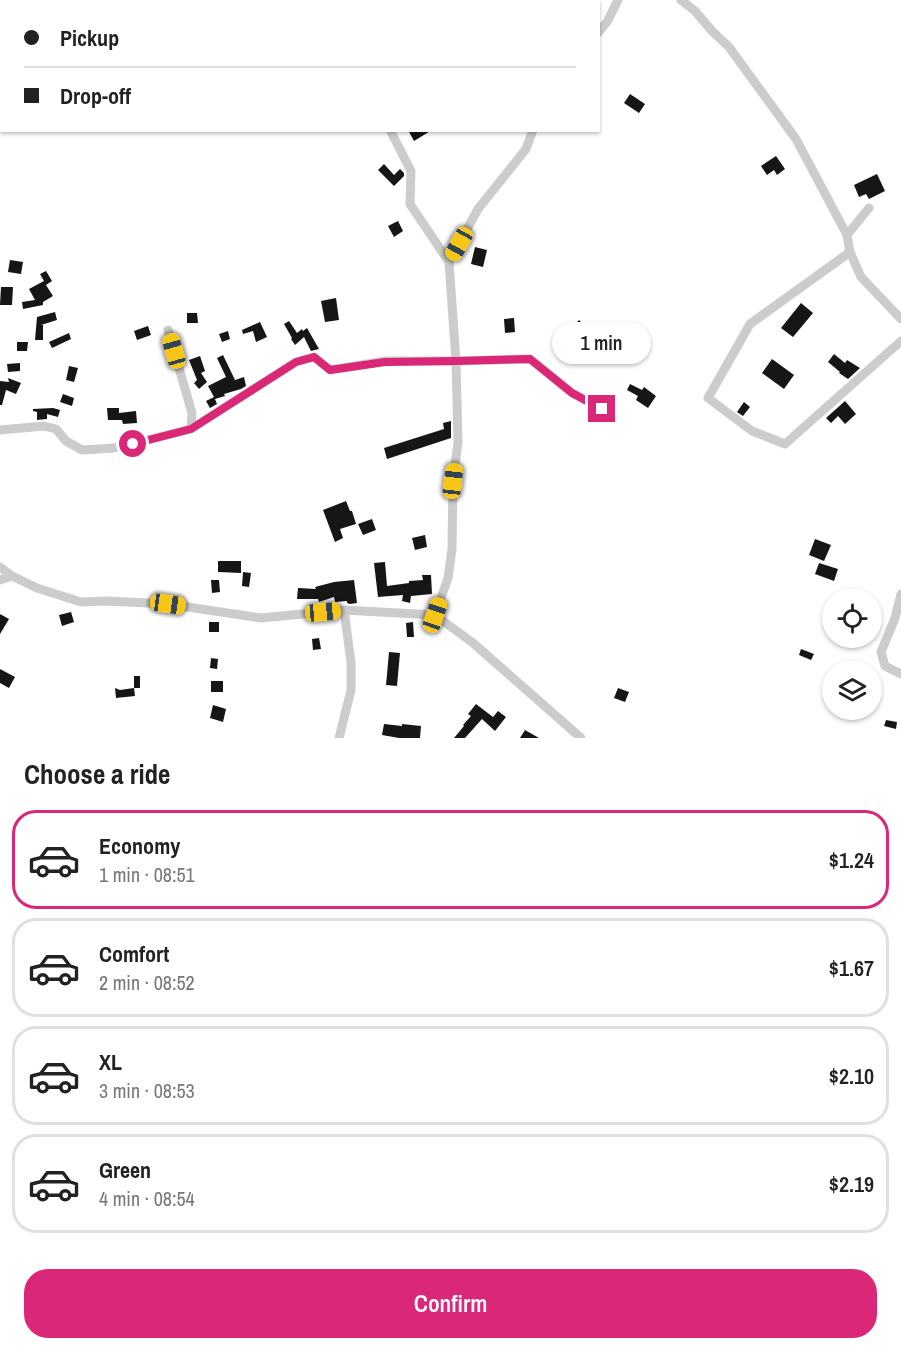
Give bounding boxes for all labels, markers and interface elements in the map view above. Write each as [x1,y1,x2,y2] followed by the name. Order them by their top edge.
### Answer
[60,23,119,53] text: Pickup
[60,81,131,111] text: Drop-off
[442,224,476,264] car
[552,322,652,364] callout: 1 min
[580,329,623,356] text: 1 min
[160,331,188,371] car
[588,395,615,422] route end
[119,430,146,457] route start
[442,462,464,500] car
[822,588,882,720] map controls
[822,588,882,648] button: locate
[149,593,187,615] car
[421,595,449,635] car
[304,601,342,623] car
[822,660,882,720] button: layers
[24,756,170,792] text: Choose a ride
[99,831,180,861] text: Economy
[27,833,81,887] icon: car
[829,845,874,875] text: $1.24
[99,861,195,888] text: 1 min · 08:51
[99,939,169,969] text: Comfort
[27,941,81,995] icon: car
[829,953,874,983] text: $1.67
[99,969,195,996] text: 2 min · 08:52
[99,1047,122,1077] text: XL
[27,1049,81,1103] icon: car
[829,1061,874,1091] text: $2.10
[99,1077,195,1104] text: 3 min · 08:53
[99,1155,151,1185] text: Green
[27,1157,81,1211] icon: car
[829,1169,874,1199] text: $2.19
[99,1185,195,1212] text: 4 min · 08:54
[24,1269,877,1338] button: Confirm

